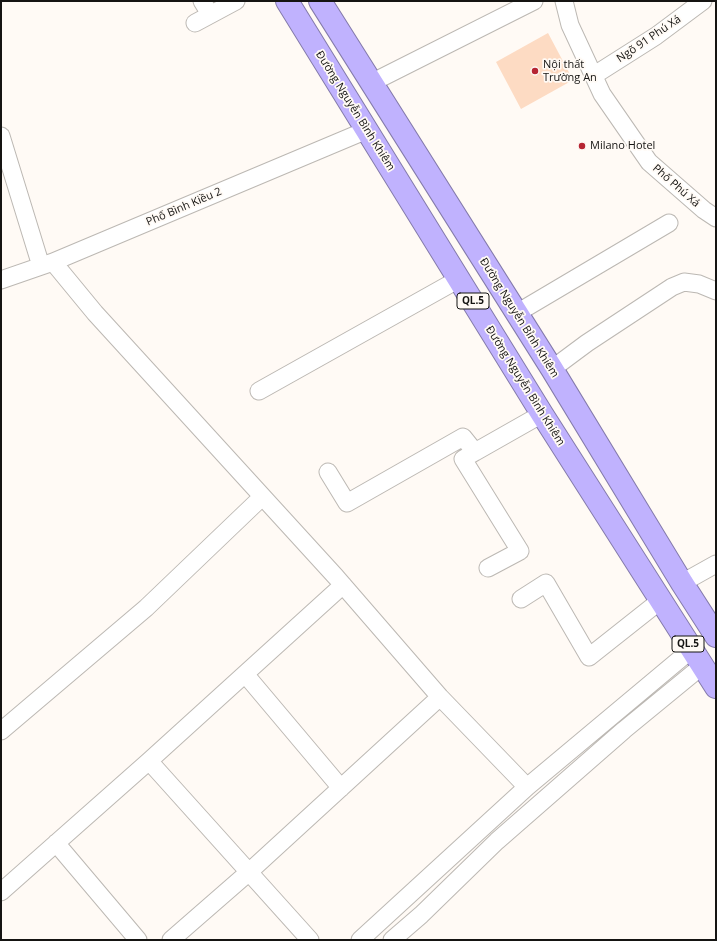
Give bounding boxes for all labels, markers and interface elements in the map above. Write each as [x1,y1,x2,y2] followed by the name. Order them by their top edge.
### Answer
[614,13,684,65] street label: Ngõ 91 Phú Xá
[313,49,397,173] street label: Đường Nguyễn Bình Khiêm
[543,58,597,84] place label: Nội thất Trường An
[530,66,540,76] marker: Nội thất Trường An
[590,139,655,153] place label: Milano Hotel
[577,141,587,151] marker: Milano Hotel
[650,162,702,210] street label: Phố Phú Xá
[144,185,224,229] street label: Phố Bình Kiều 2
[477,256,561,380] street label: Đường Nguyễn Bỉnh Khiêm
[457,293,489,309] road number: QL.5
[483,324,567,448] street label: Đường Nguyễn Bình Khiêm
[672,636,704,652] road number: QL.5

